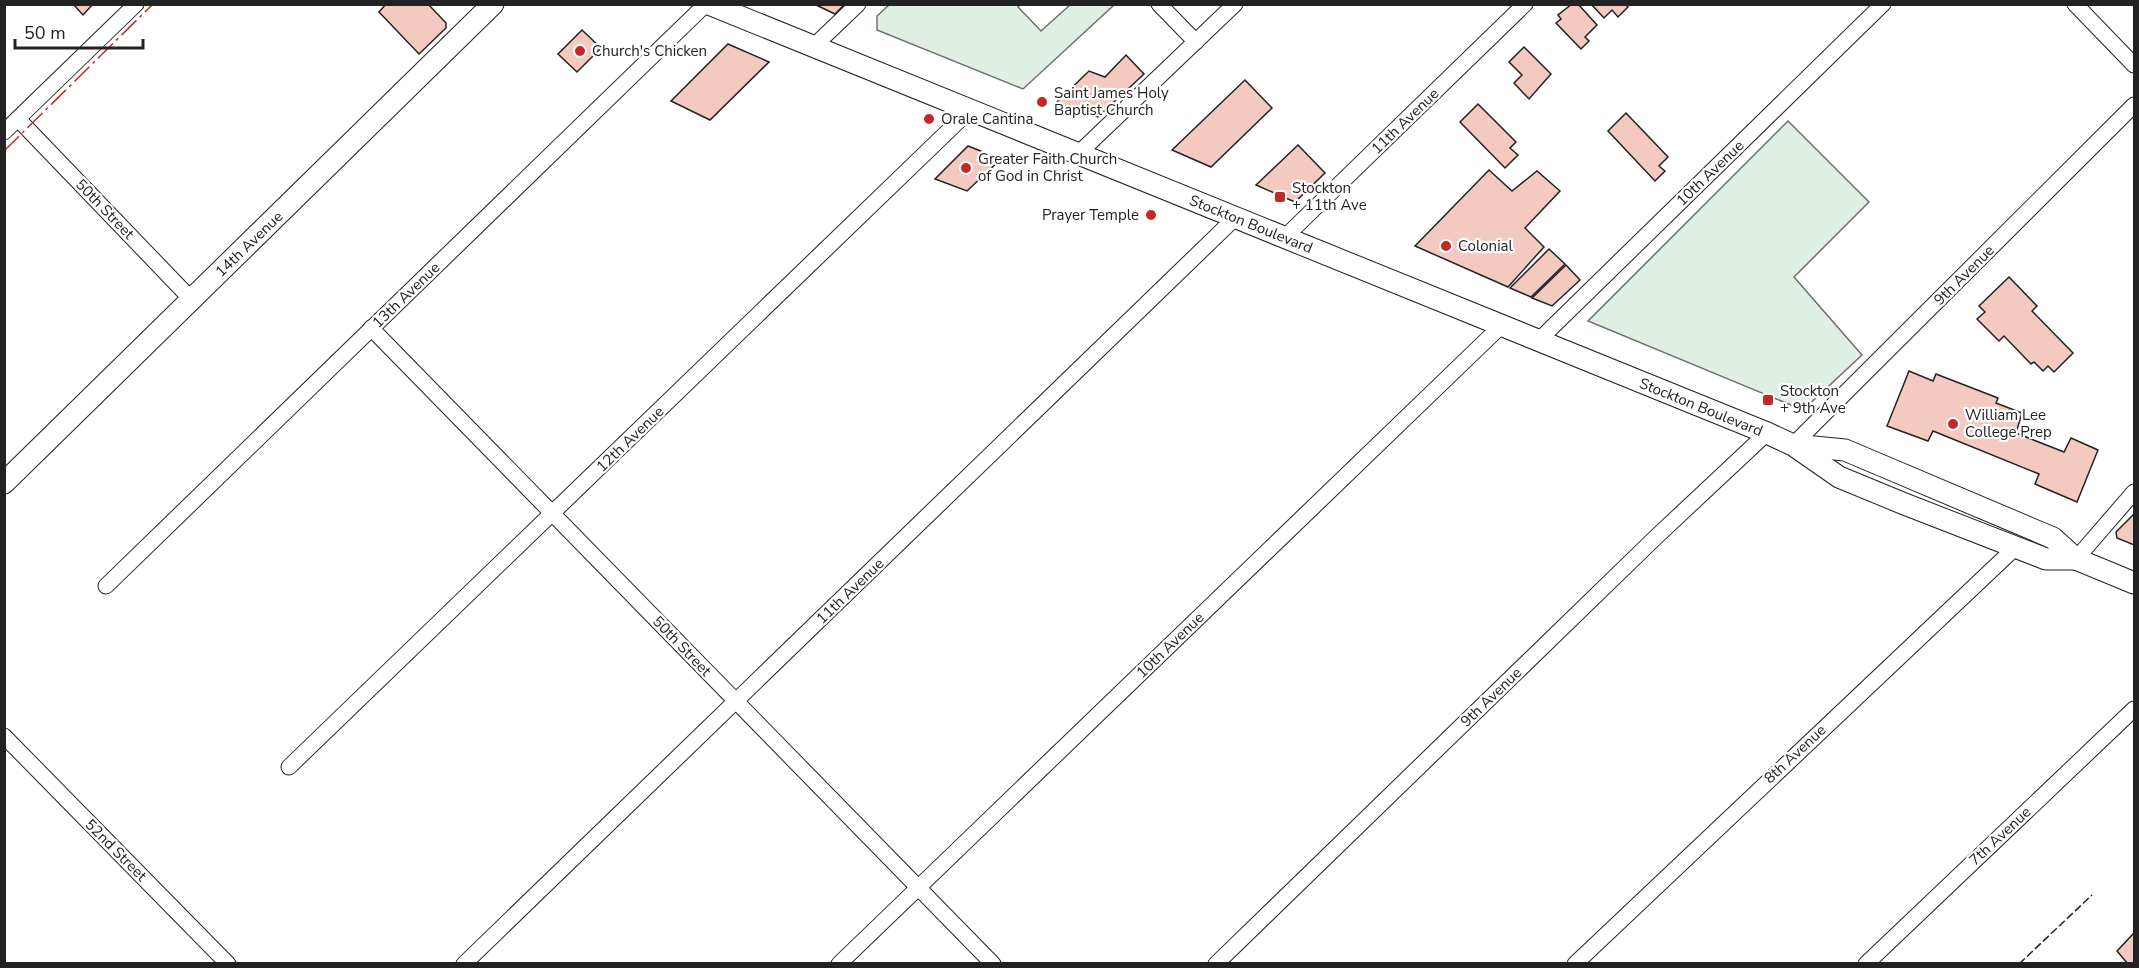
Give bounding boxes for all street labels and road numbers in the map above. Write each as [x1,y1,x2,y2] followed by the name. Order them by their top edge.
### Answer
[1367,84,1443,158] street label: 11th Avenue
[1672,136,1748,210] street label: 10th Avenue
[71,175,139,244] street label: 50th Street
[1186,190,1316,258] street label: Stockton Boulevard
[211,207,287,281] street label: 14th Avenue
[1929,240,1999,310] street label: 9th Avenue
[368,258,444,332] street label: 13th Avenue
[1636,373,1766,441] street label: Stockton Boulevard
[592,402,668,476] street label: 12th Avenue
[812,554,888,628] street label: 11th Avenue
[1132,608,1208,682] street label: 10th Avenue
[648,612,716,681] street label: 50th Street
[1456,663,1526,731] street label: 9th Avenue
[1760,720,1830,788] street label: 8th Avenue
[1965,802,2035,870] street label: 7th Avenue
[81,815,152,886] street label: 52nd Street

